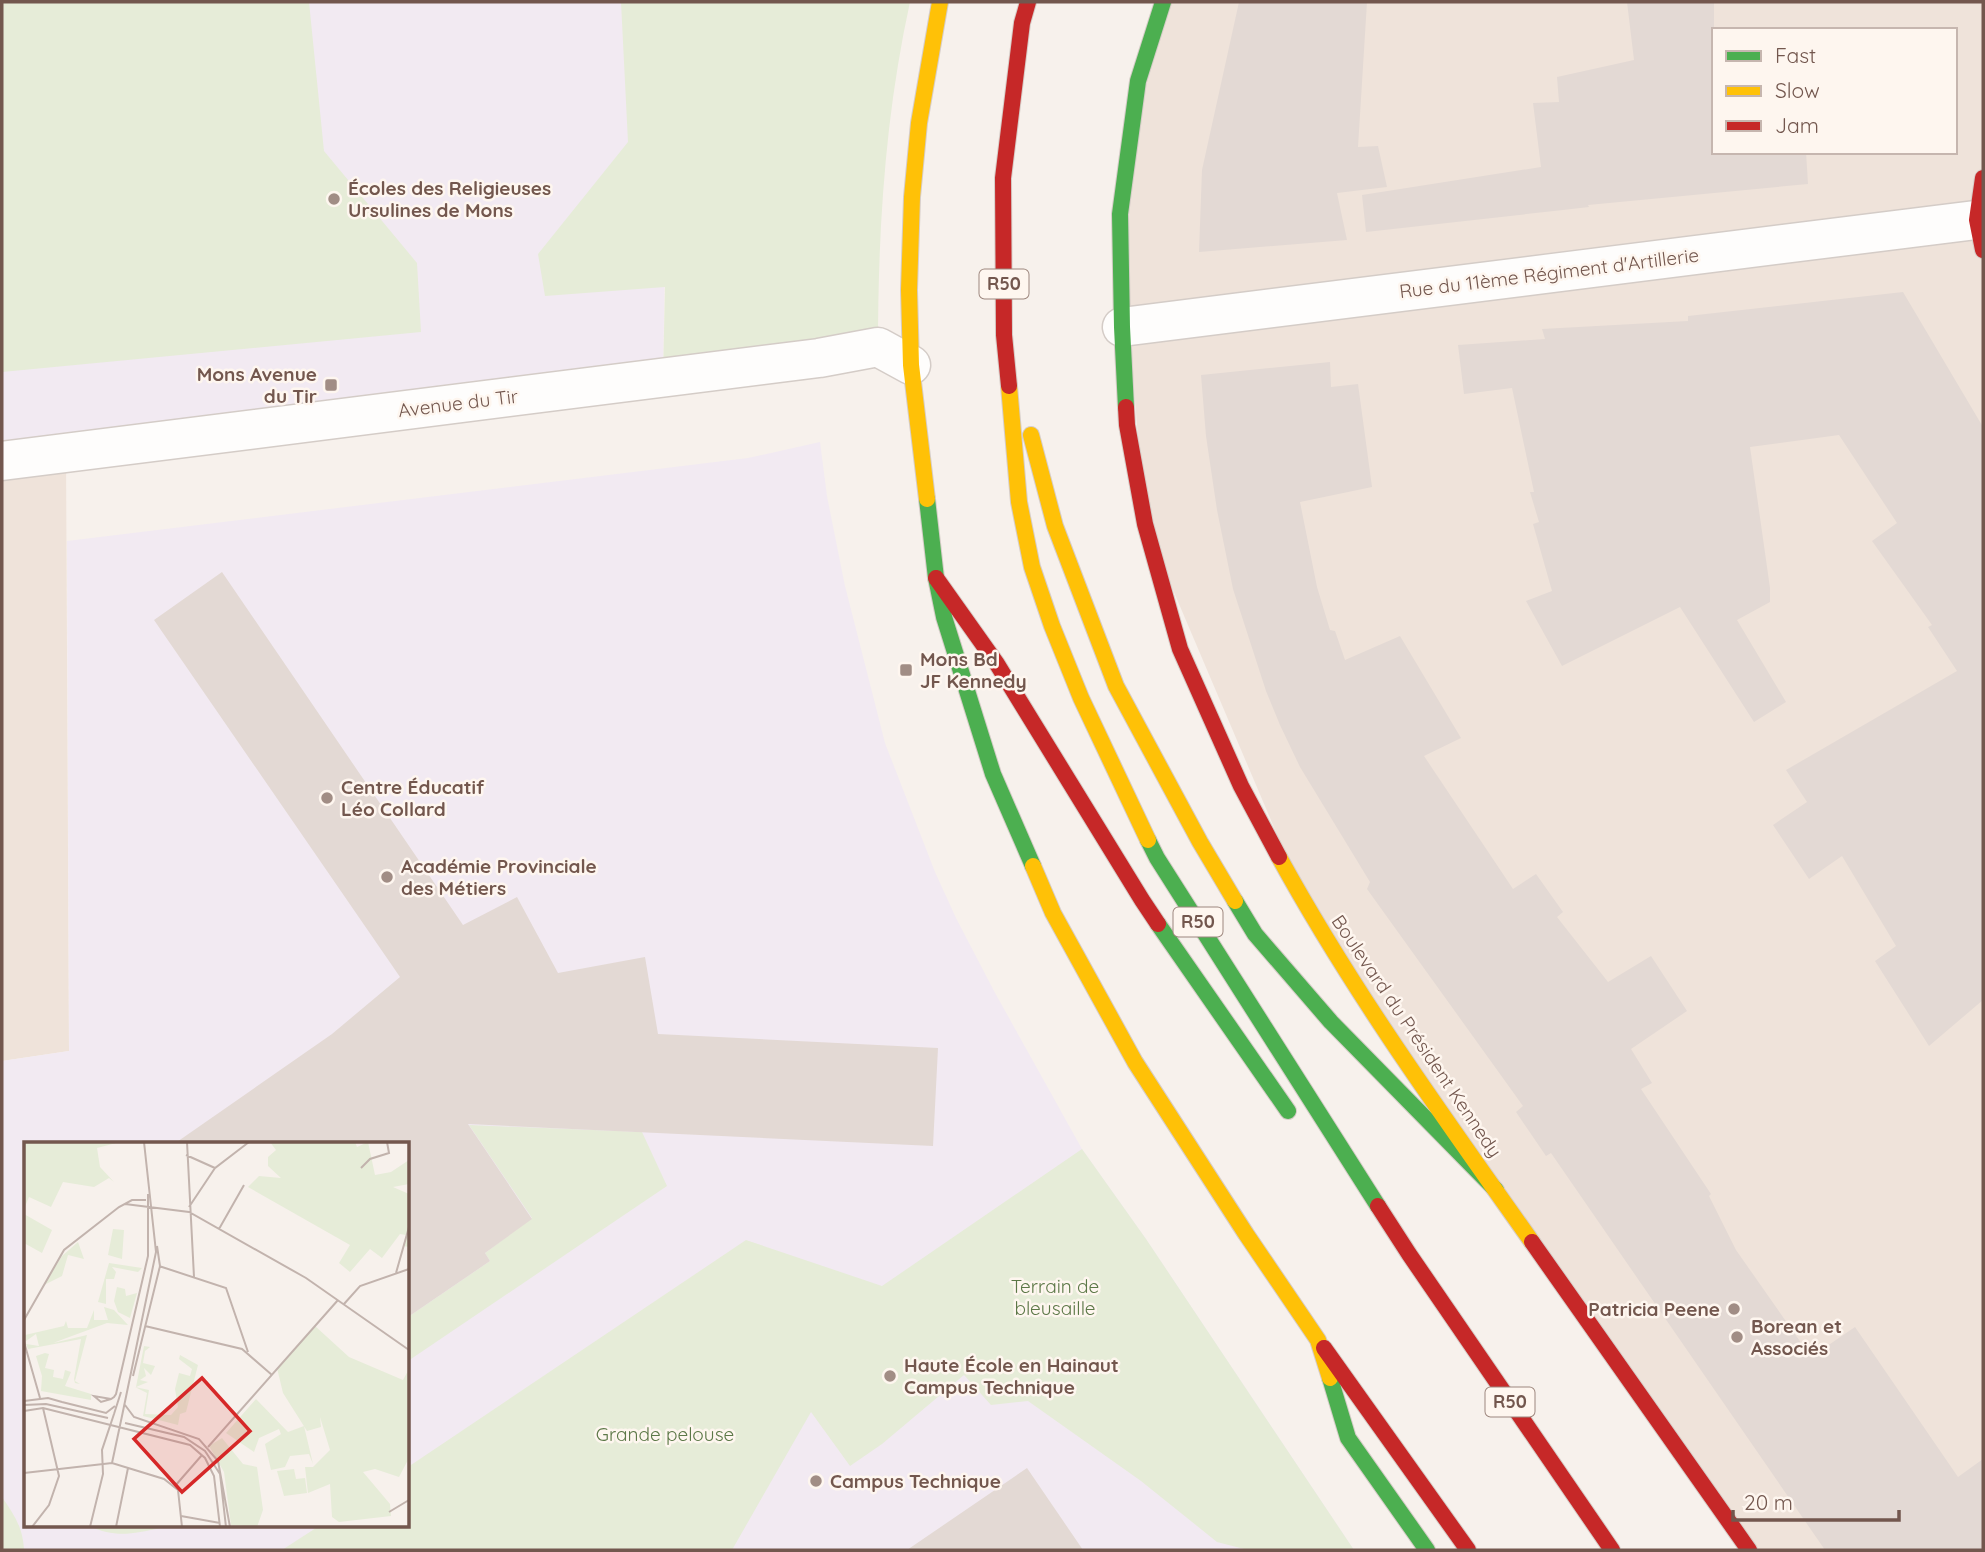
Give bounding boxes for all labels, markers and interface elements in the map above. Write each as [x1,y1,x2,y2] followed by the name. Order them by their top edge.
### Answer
[1712,28,1957,154] legend
[1775,42,1816,68] text: Fast
[1775,77,1820,103] text: Slow
[1775,112,1819,138] text: Jam
[348,176,551,222] place label: Écoles des Religieuses Ursulines de Mons
[326,191,342,207] marker: Écoles des Religieuses Ursulines de Mons
[1398,243,1700,303] street label: Rue du 11ème Régiment d'Artillerie
[979,270,1028,298] road number: R50
[197,362,317,408] place label: Mons Avenue du Tir
[323,377,339,393] marker: Mons Avenue du Tir
[397,384,520,422] street label: Avenue du Tir
[920,647,1027,693] place label: Mons Bd JF Kennedy
[898,662,914,678] marker: Mons Bd JF Kennedy
[341,775,485,821] place label: Centre Éducatif Léo Collard
[319,790,335,806] marker: Centre Éducatif Léo Collard
[401,854,597,900] place label: Académie Provinciale des Métiers
[379,869,395,885] marker: Académie Provinciale des Métiers
[1174,908,1222,937] road number: R50
[1327,910,1507,1162] street label: Boulevard du Président Kennedy
[24,1142,410,1528] inset map
[1011,1274,1099,1320] park label: Terrain de bleusaille
[1588,1297,1720,1321] place label: Patricia Peene
[1726,1301,1742,1317] marker: Patricia Peene
[1751,1314,1842,1360] place label: Borean et Associés
[1729,1329,1745,1345] marker: Borean et Associés
[904,1353,1119,1399] place label: Haute École en Hainaut Campus Technique
[882,1368,898,1384] marker: Haute École en Hainaut Campus Technique
[1486,1387,1534,1416] road number: R50
[596,1422,734,1446] park label: Grande pelouse
[830,1469,1001,1493] place label: Campus Technique
[808,1473,824,1489] marker: Campus Technique
[1733,1478,1899,1522] scale bar
[1744,1489,1793,1515] text: 20 m

